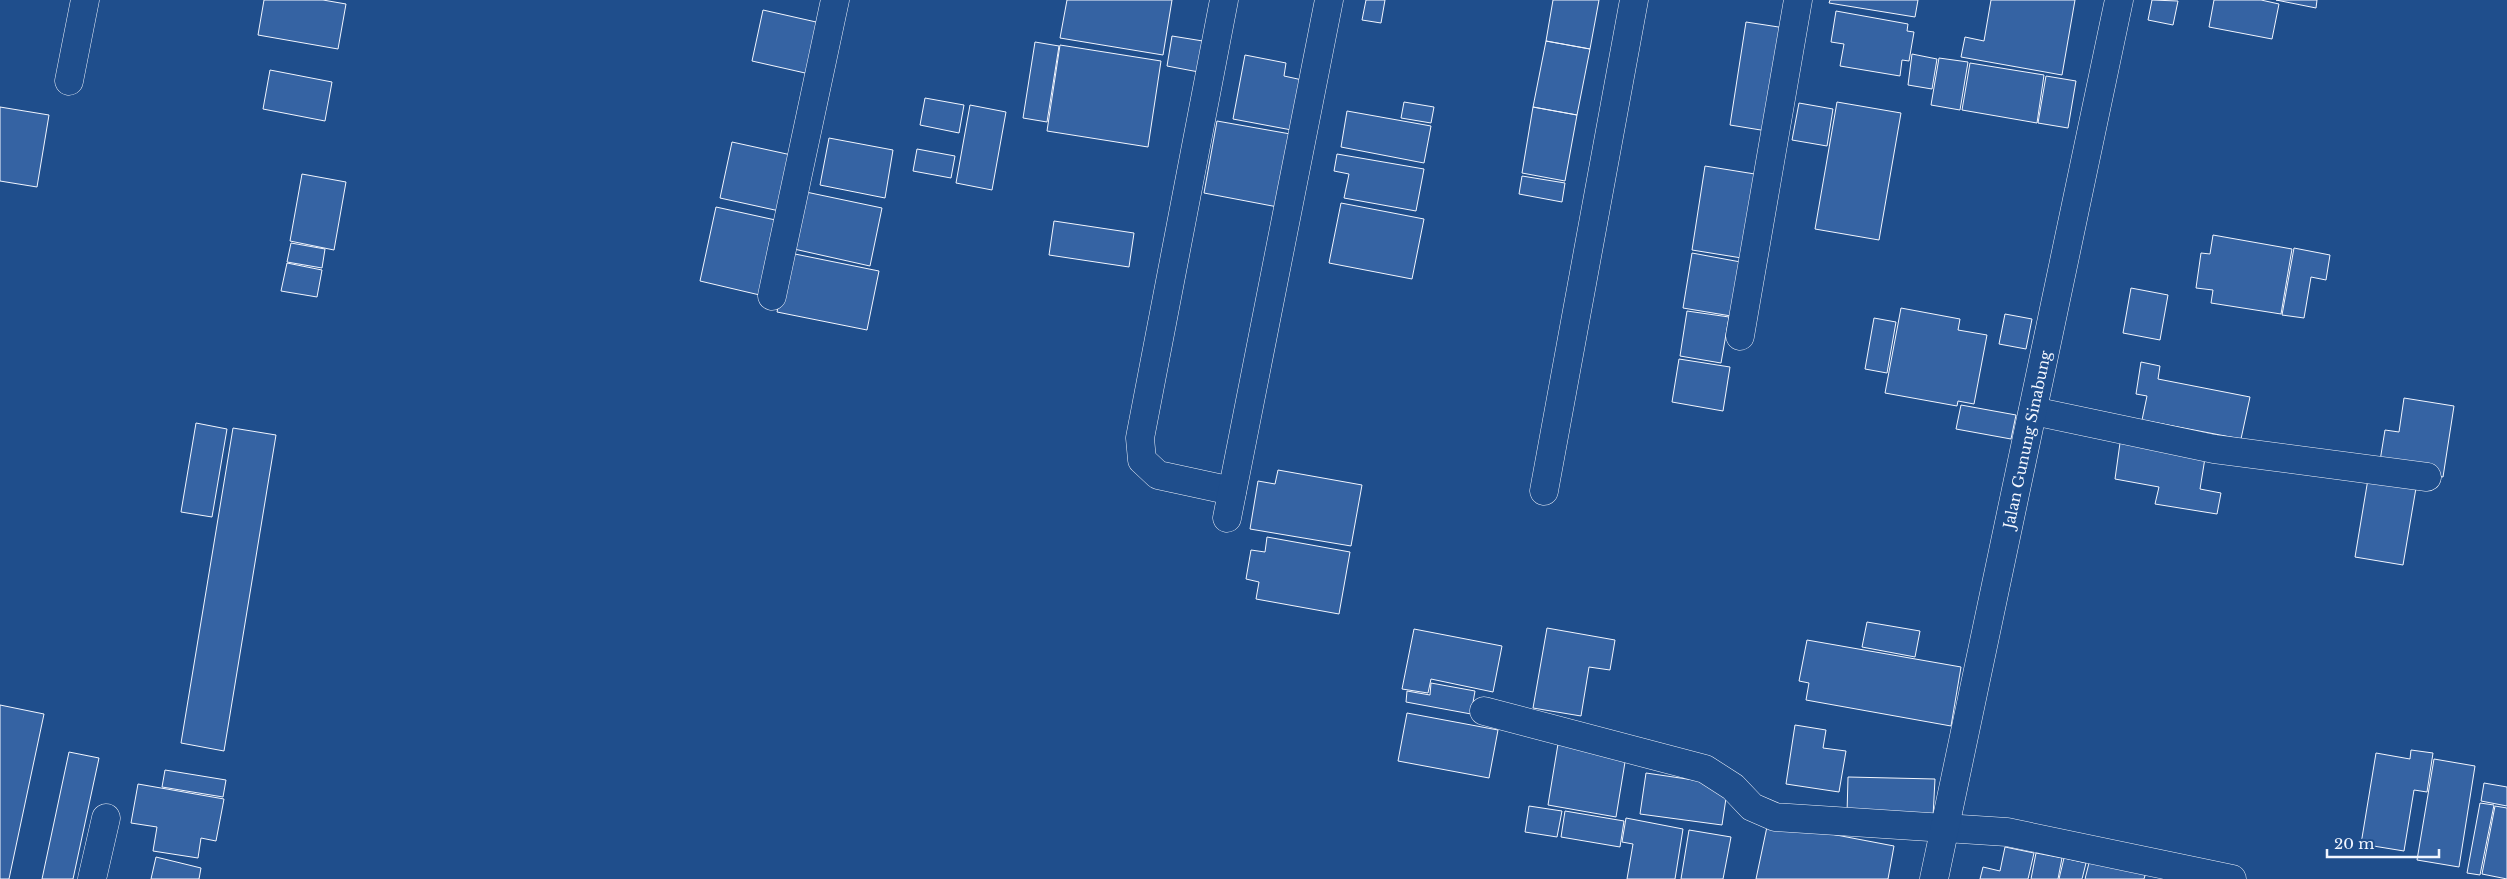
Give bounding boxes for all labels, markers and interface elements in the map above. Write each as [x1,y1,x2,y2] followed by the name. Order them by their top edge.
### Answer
[1998,348,2055,532] street label: Jalan Gunung Sinabung
[2327,826,2440,858] scale bar
[2334,834,2374,853] text: 20 m

